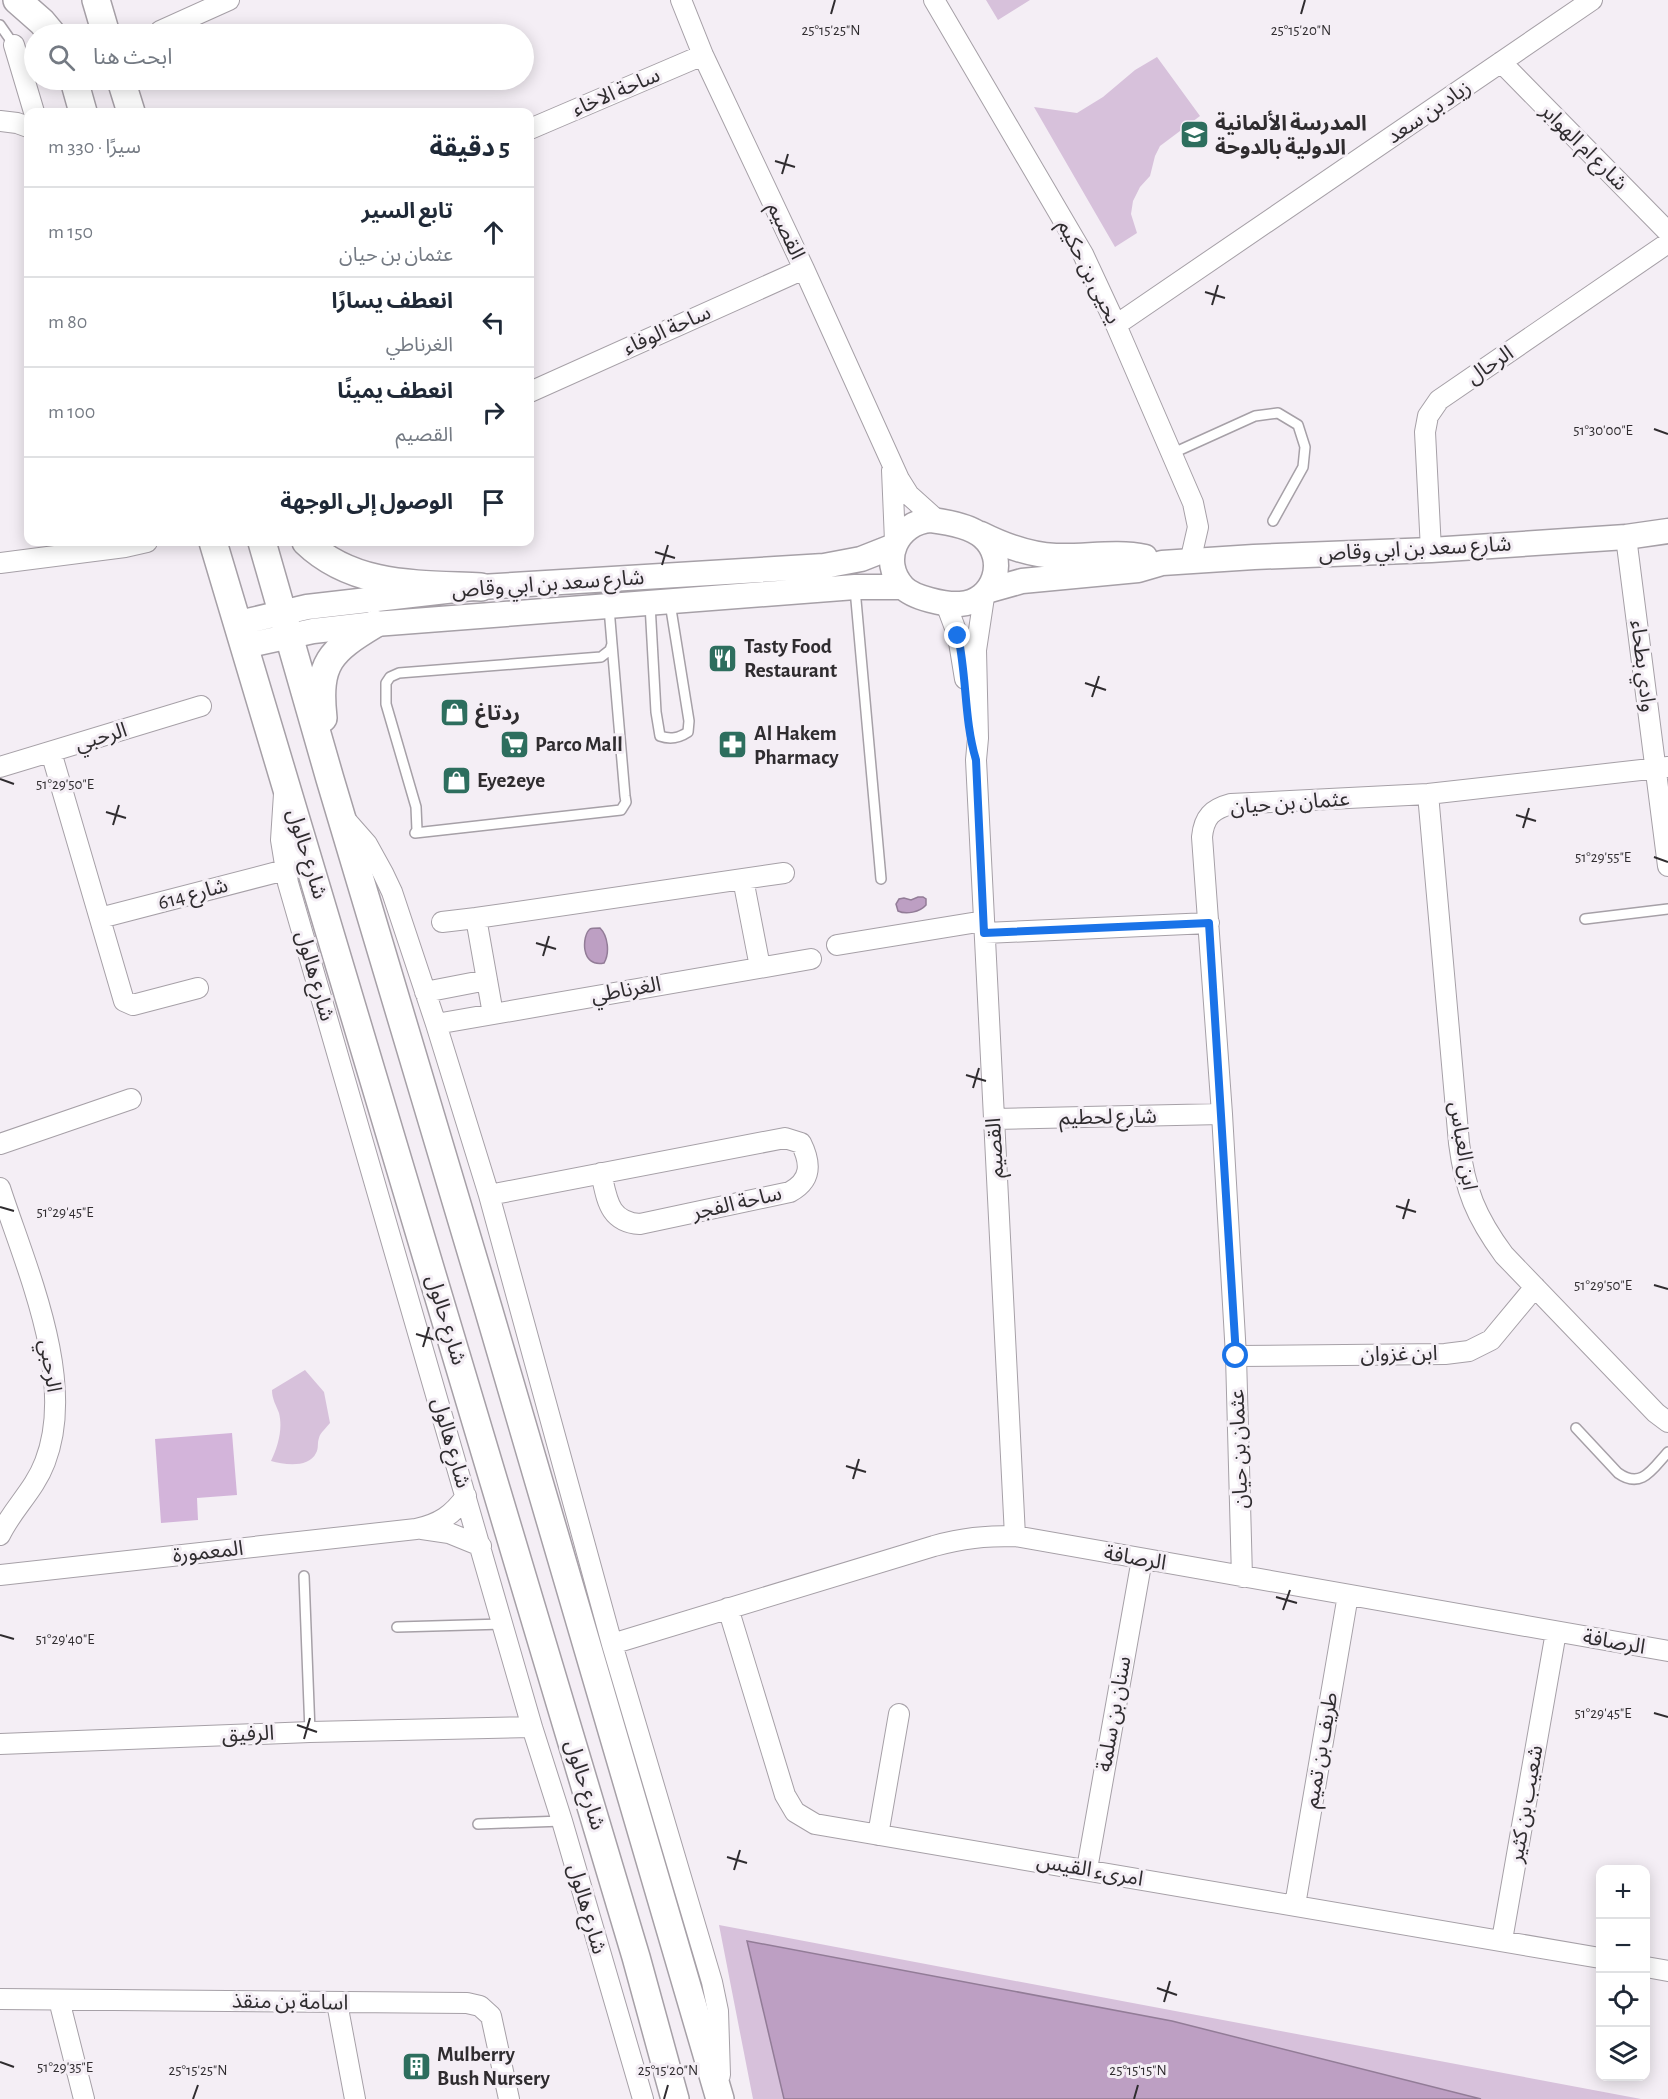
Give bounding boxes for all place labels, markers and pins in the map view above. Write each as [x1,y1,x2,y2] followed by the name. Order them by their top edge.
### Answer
[1215,110,1367,159] place label: المدرسة الألمانية الدولية بالدوحة
[1178,119,1210,151] school or university icon: المدرسة الألمانية الدولية بالدوحة
[744,636,837,681] place label: Tasty Food Restaurant
[707,642,739,674] restaurant icon: Tasty Food Restaurant
[438,697,470,729] shop icon: ردتاغ
[475,702,520,728] place label: ردتاغ
[754,723,839,768] place label: Al Hakem Pharmacy
[498,728,530,760] supermarket icon: Parco Mall
[717,729,749,761] pharmacy icon: Al Hakem Pharmacy
[535,734,623,755] place label: Parco Mall
[440,764,472,796] shop icon: Eye2eye
[477,770,545,791] place label: Eye2eye
[437,2044,550,2089] place label: Mulberry Bush Nursery
[400,2050,432,2082] building icon: Mulberry Bush Nursery

